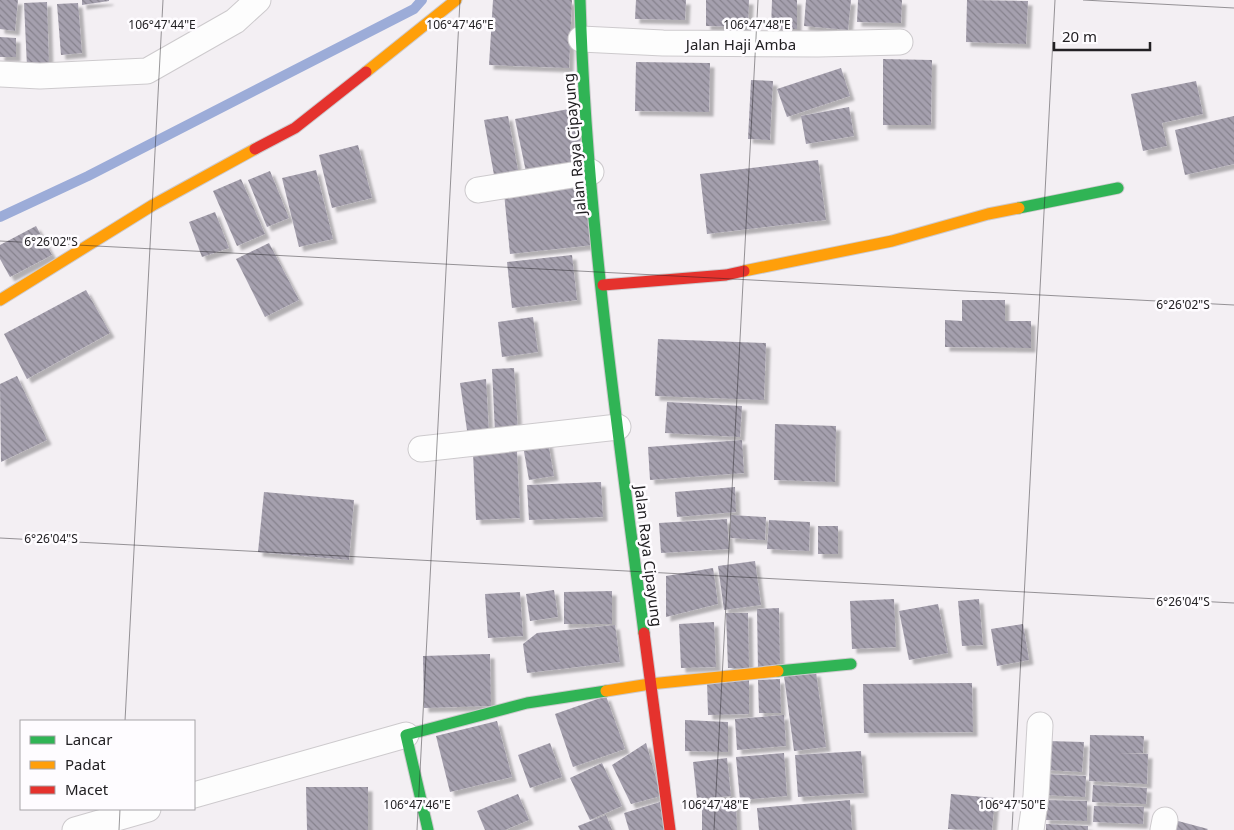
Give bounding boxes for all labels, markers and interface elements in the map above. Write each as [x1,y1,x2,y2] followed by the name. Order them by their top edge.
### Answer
[128,16,196,33] text: 106°47'44"E
[426,16,494,33] text: 106°47'46"E
[723,16,791,33] text: 106°47'48"E
[1054,20,1150,52] scale bar
[1062,26,1097,46] text: 20 m
[684,34,796,54] street label: Jalan Haji Amba
[558,72,590,218] street label: Jalan Raya Cipayung
[24,233,78,250] text: 6°26'02"S
[1156,296,1210,313] text: 6°26'02"S
[630,482,668,628] street label: Jalan Raya Cipayung
[24,530,78,547] text: 6°26'04"S
[1156,593,1210,610] text: 6°26'04"S
[20,720,195,810] legend
[65,729,112,749] text: Lancar
[65,754,106,774] text: Padat
[65,779,109,799] text: Macet
[383,796,451,813] text: 106°47'46"E
[681,796,749,813] text: 106°47'48"E
[978,796,1046,813] text: 106°47'50"E

